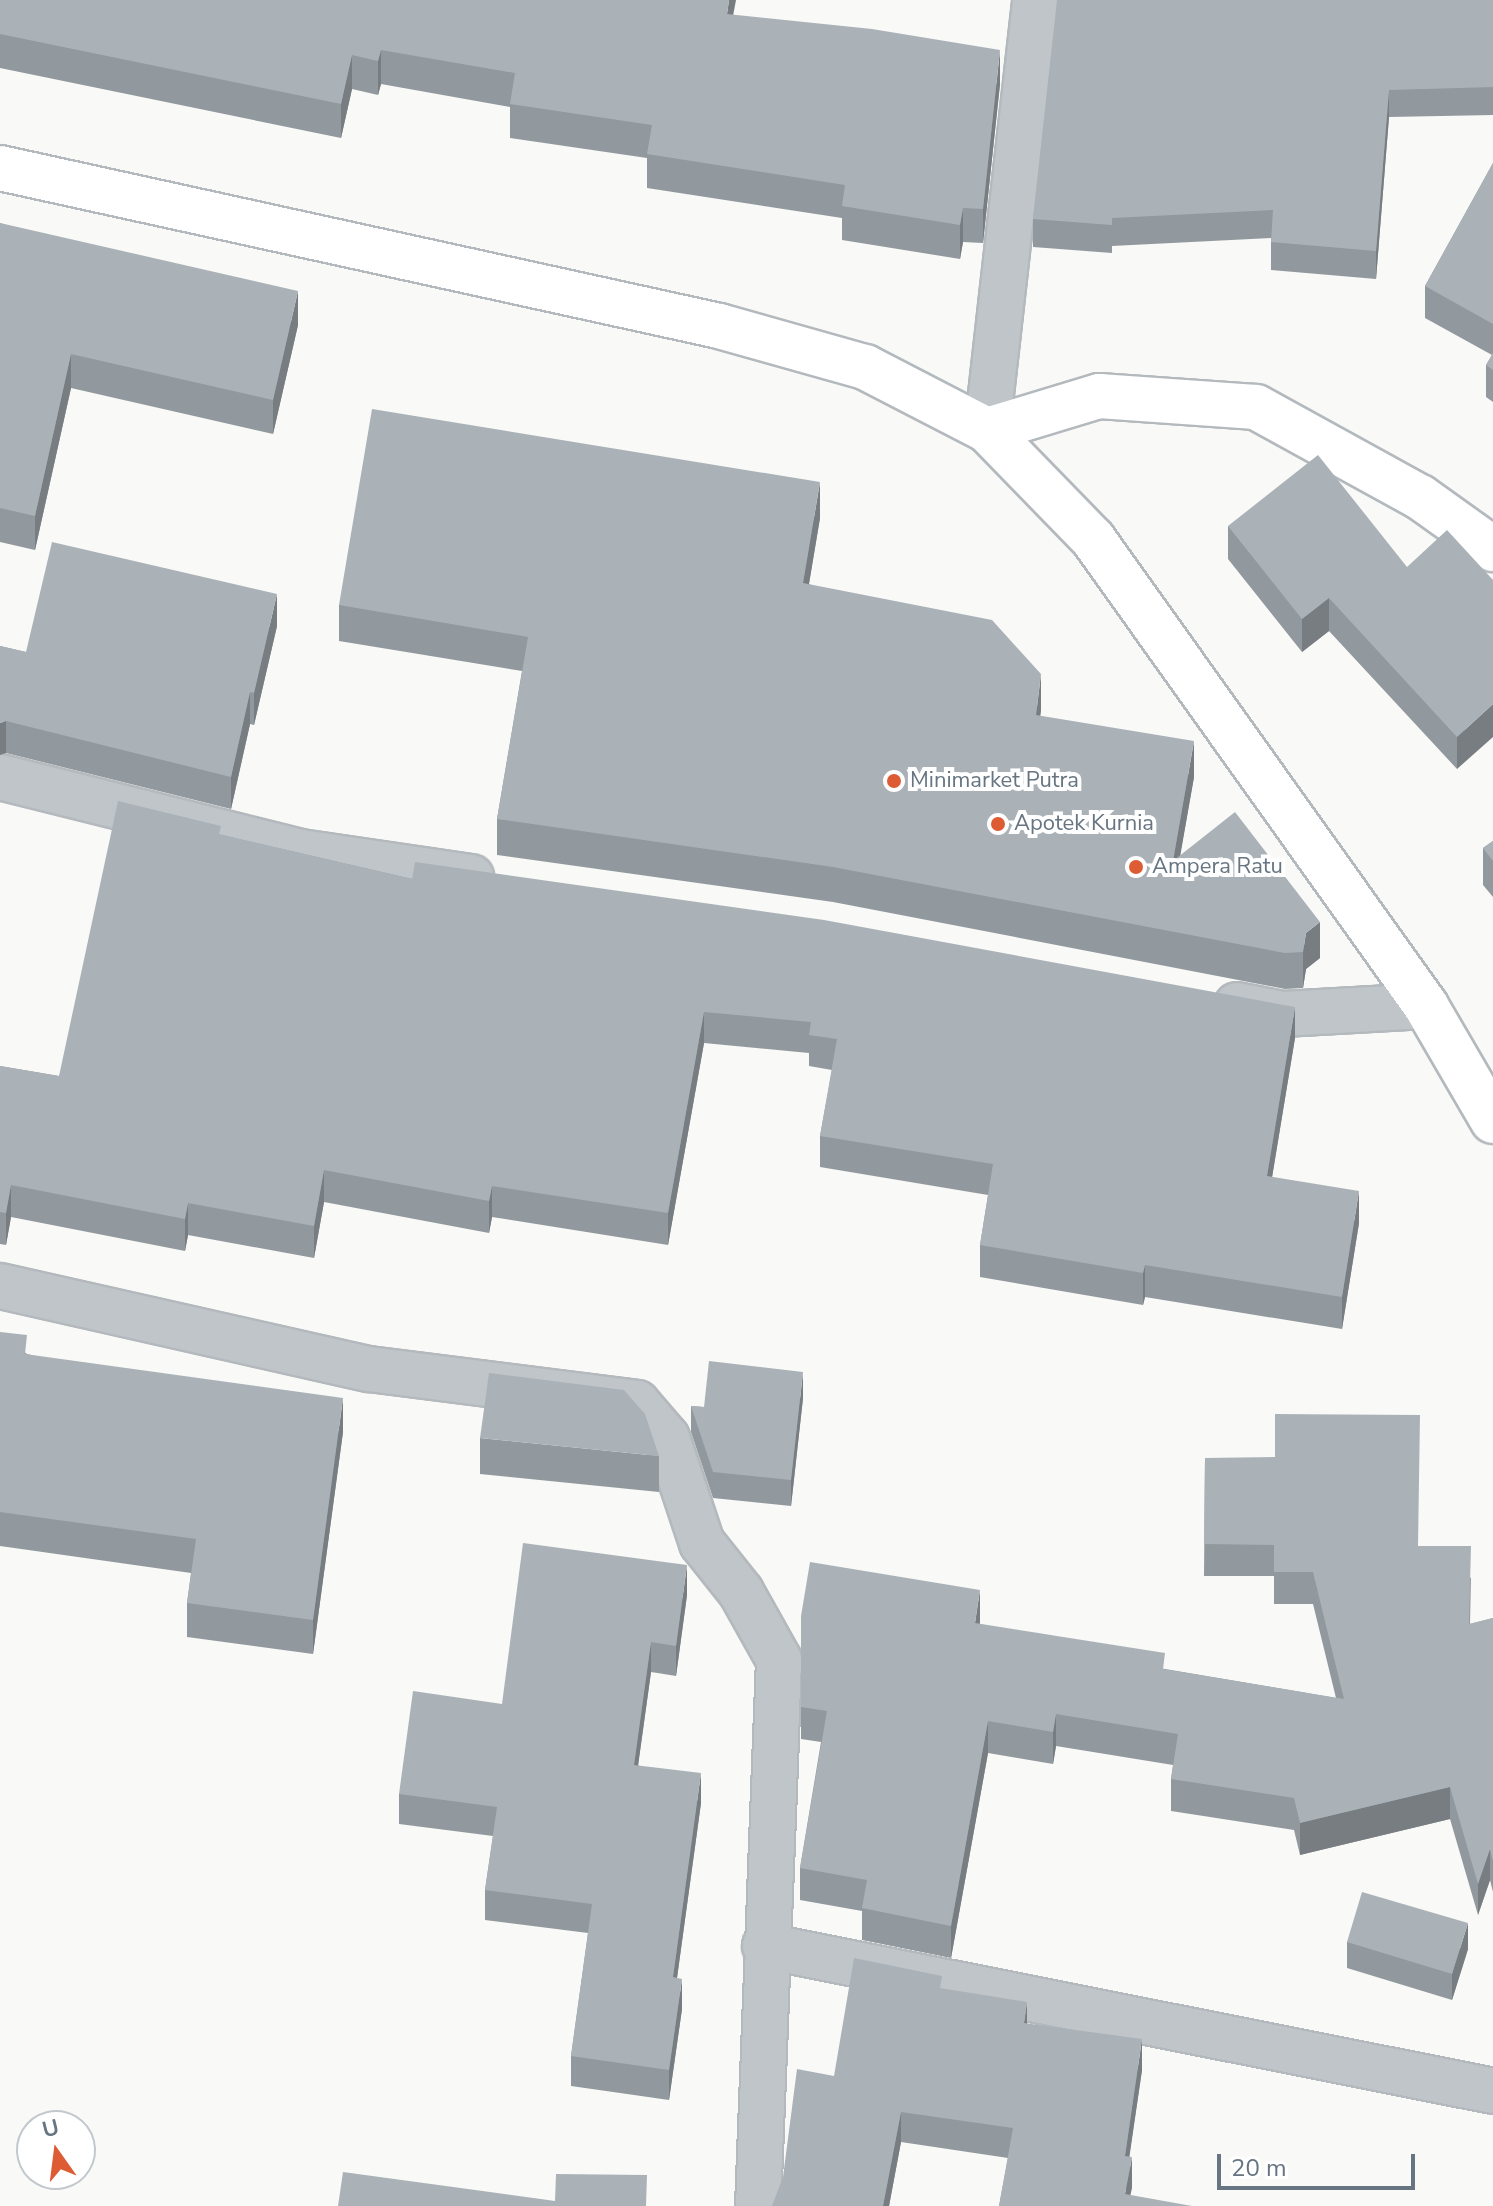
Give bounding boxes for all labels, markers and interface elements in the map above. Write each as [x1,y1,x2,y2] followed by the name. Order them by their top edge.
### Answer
[910,768,1079,794] place label: Minimarket Putra
[885,772,903,790] marker: Minimarket Putra
[1014,811,1154,837] place label: Apotek Kurnia
[989,815,1007,833] marker: Apotek Kurnia
[1152,854,1283,880] place label: Ampera Ratu
[1127,858,1145,876] marker: Ampera Ratu
[16,2110,96,2190] north arrow
[39,2112,62,2145] text: U
[1221,2138,1419,2188] scale bar
[1231,2152,1287,2184] text: 20 m

